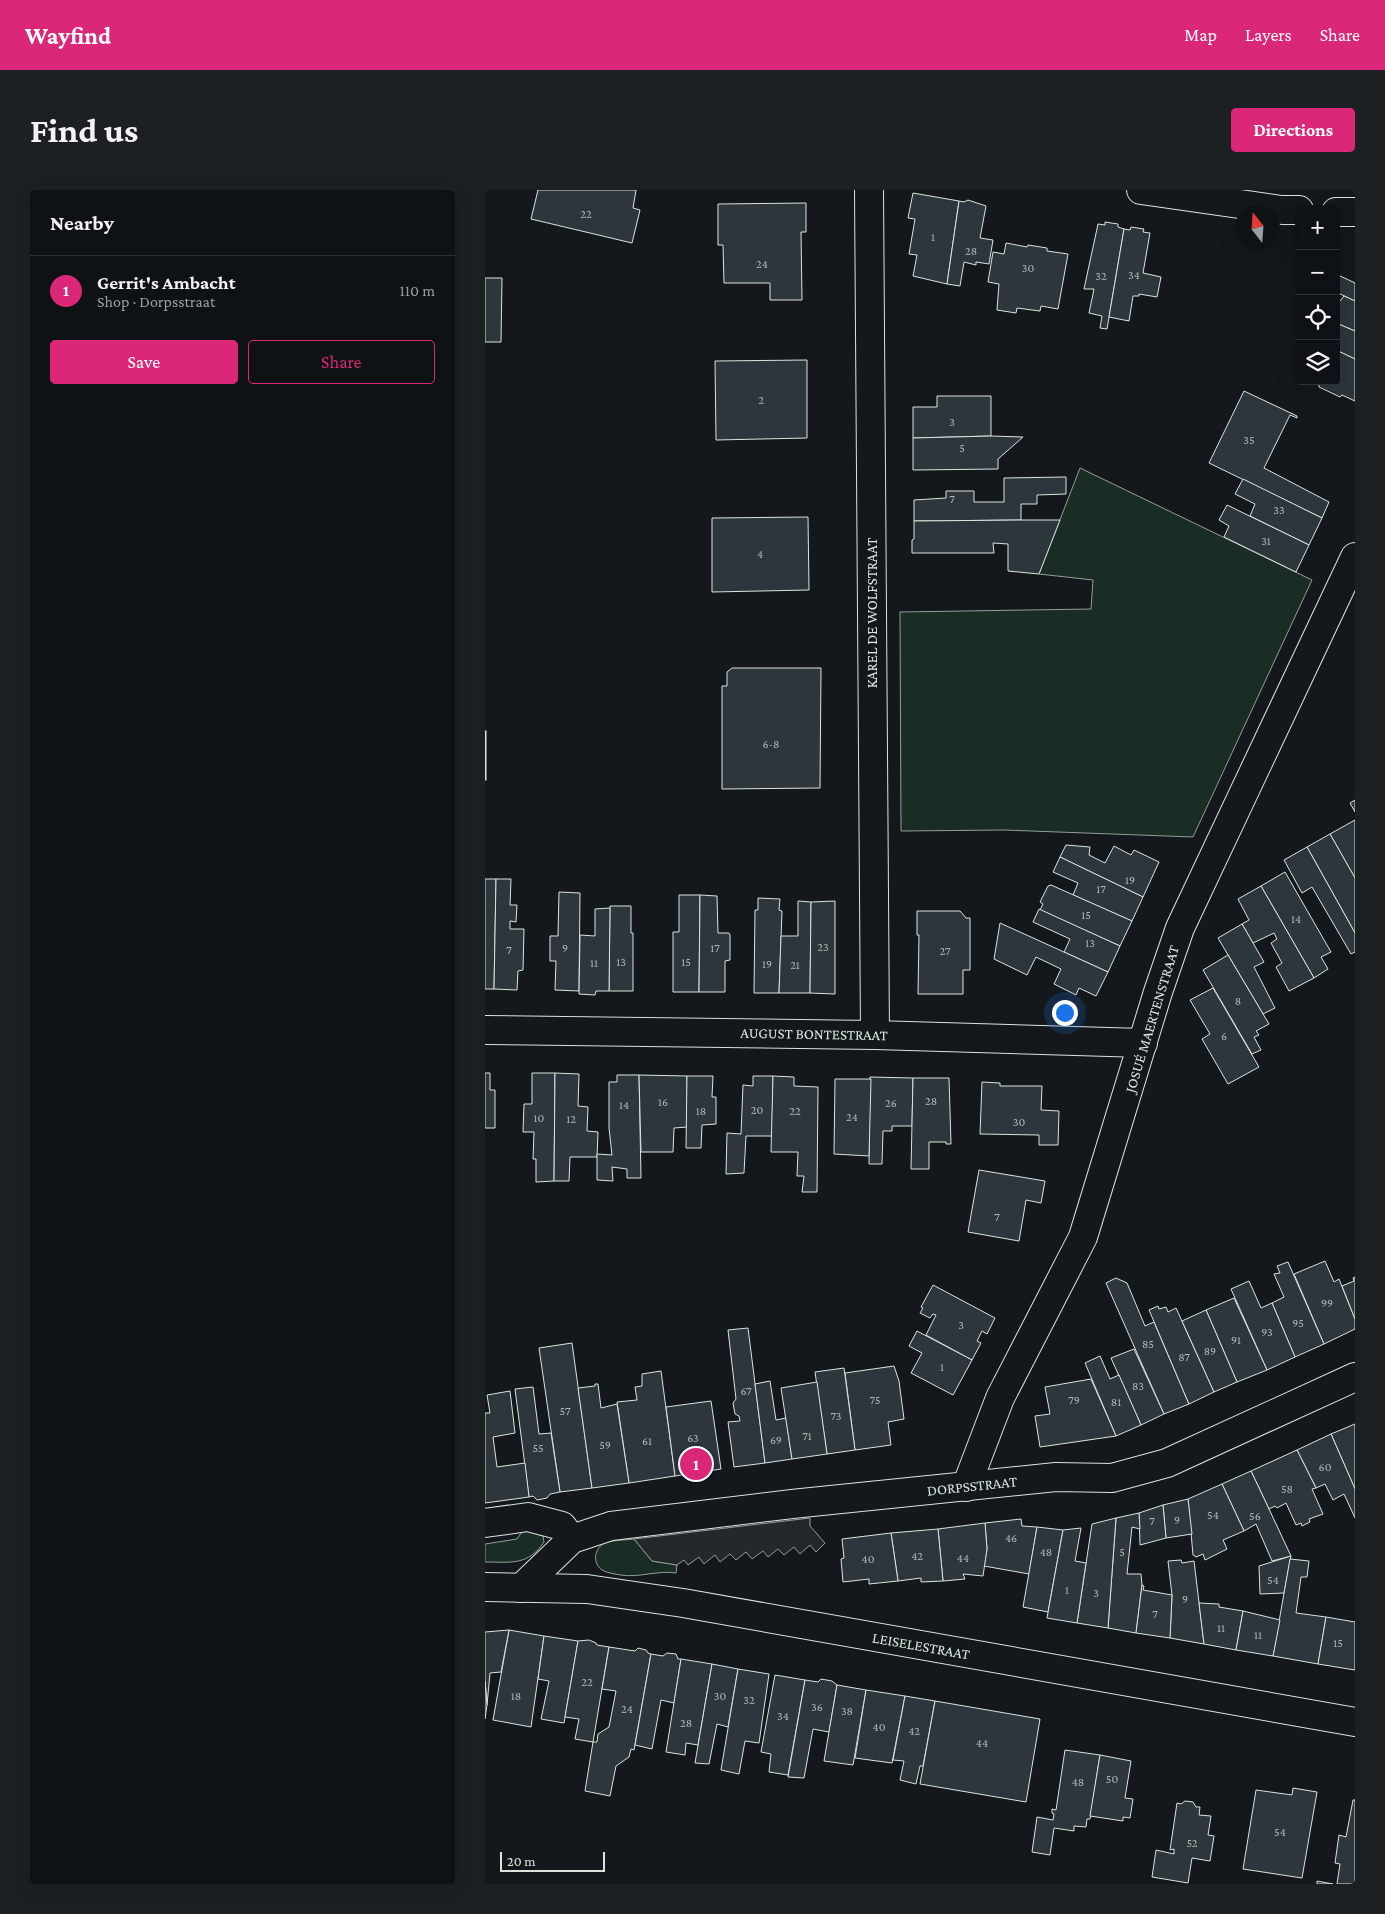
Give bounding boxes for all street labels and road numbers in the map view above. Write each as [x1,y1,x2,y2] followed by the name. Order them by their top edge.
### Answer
[864,538,880,688] street label: KAREL DE WOLFSTRAAT
[1121,943,1183,1097] street label: JOSUÉ MAERTENSTRAAT
[740,1025,888,1043] street label: AUGUST BONTESTRAAT
[926,1473,1018,1499] street label: DORPSSTRAAT
[871,1630,971,1662] street label: LEISELESTRAAT

